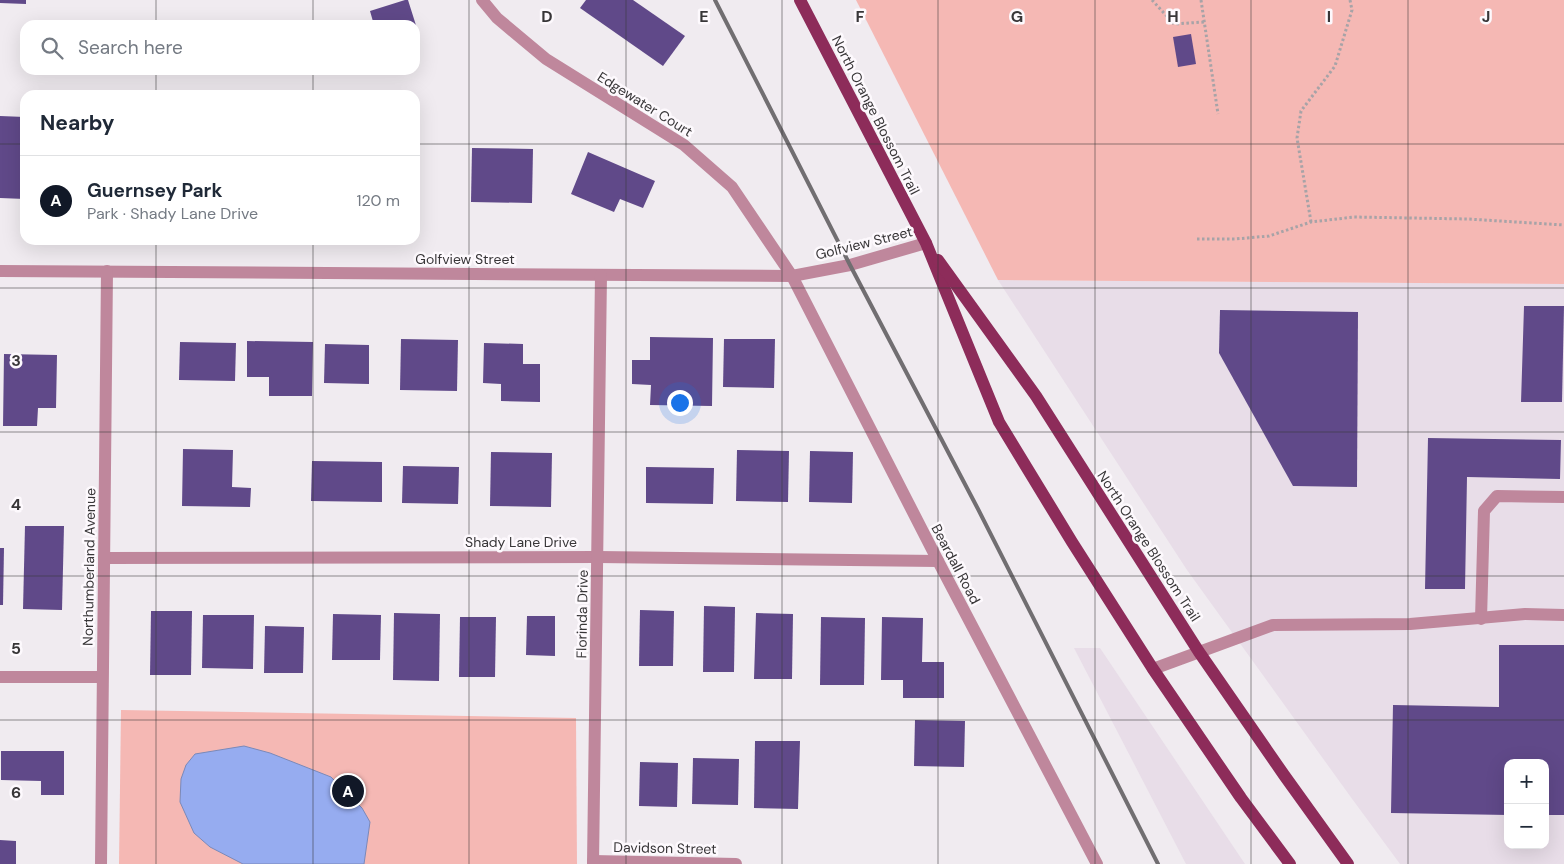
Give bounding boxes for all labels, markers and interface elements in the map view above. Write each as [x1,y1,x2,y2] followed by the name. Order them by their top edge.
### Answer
[541,6,553,27] text: D
[699,6,709,27] text: E
[856,6,865,27] text: F
[1011,6,1023,27] text: G
[1167,6,1179,27] text: H
[1327,6,1331,27] text: I
[1482,6,1490,27] text: J
[20,20,420,75] search box
[828,32,924,198] street label: North Orange Blossom Trail
[38,34,66,62] icon: search
[78,35,183,60] text: Search here
[594,68,696,140] street label: Edgewater Court
[40,109,114,137] text: Nearby
[87,178,222,203] text: Guernsey Park
[50,190,62,211] text: A
[356,190,400,211] text: 120 m
[87,203,258,224] text: Park · Shady Lane Drive
[814,222,914,264] street label: Golfview Street
[415,250,515,268] street label: Golfview Street
[11,350,21,371] text: 3
[667,390,693,416] your location
[1094,467,1204,625] street label: North Orange Blossom Trail
[79,488,99,646] street label: Northumberland Avenue
[11,494,21,515] text: 4
[927,521,985,607] street label: Beardall Road
[465,533,577,551] street label: Shady Lane Drive
[572,569,592,659] street label: Florinda Drive
[11,638,21,659] text: 5
[1504,759,1549,849] map controls
[1504,759,1549,804] button: +
[332,772,364,810] pin: A
[11,782,21,803] text: 6
[1504,804,1549,849] button: −
[613,838,717,858] street label: Davidson Street

